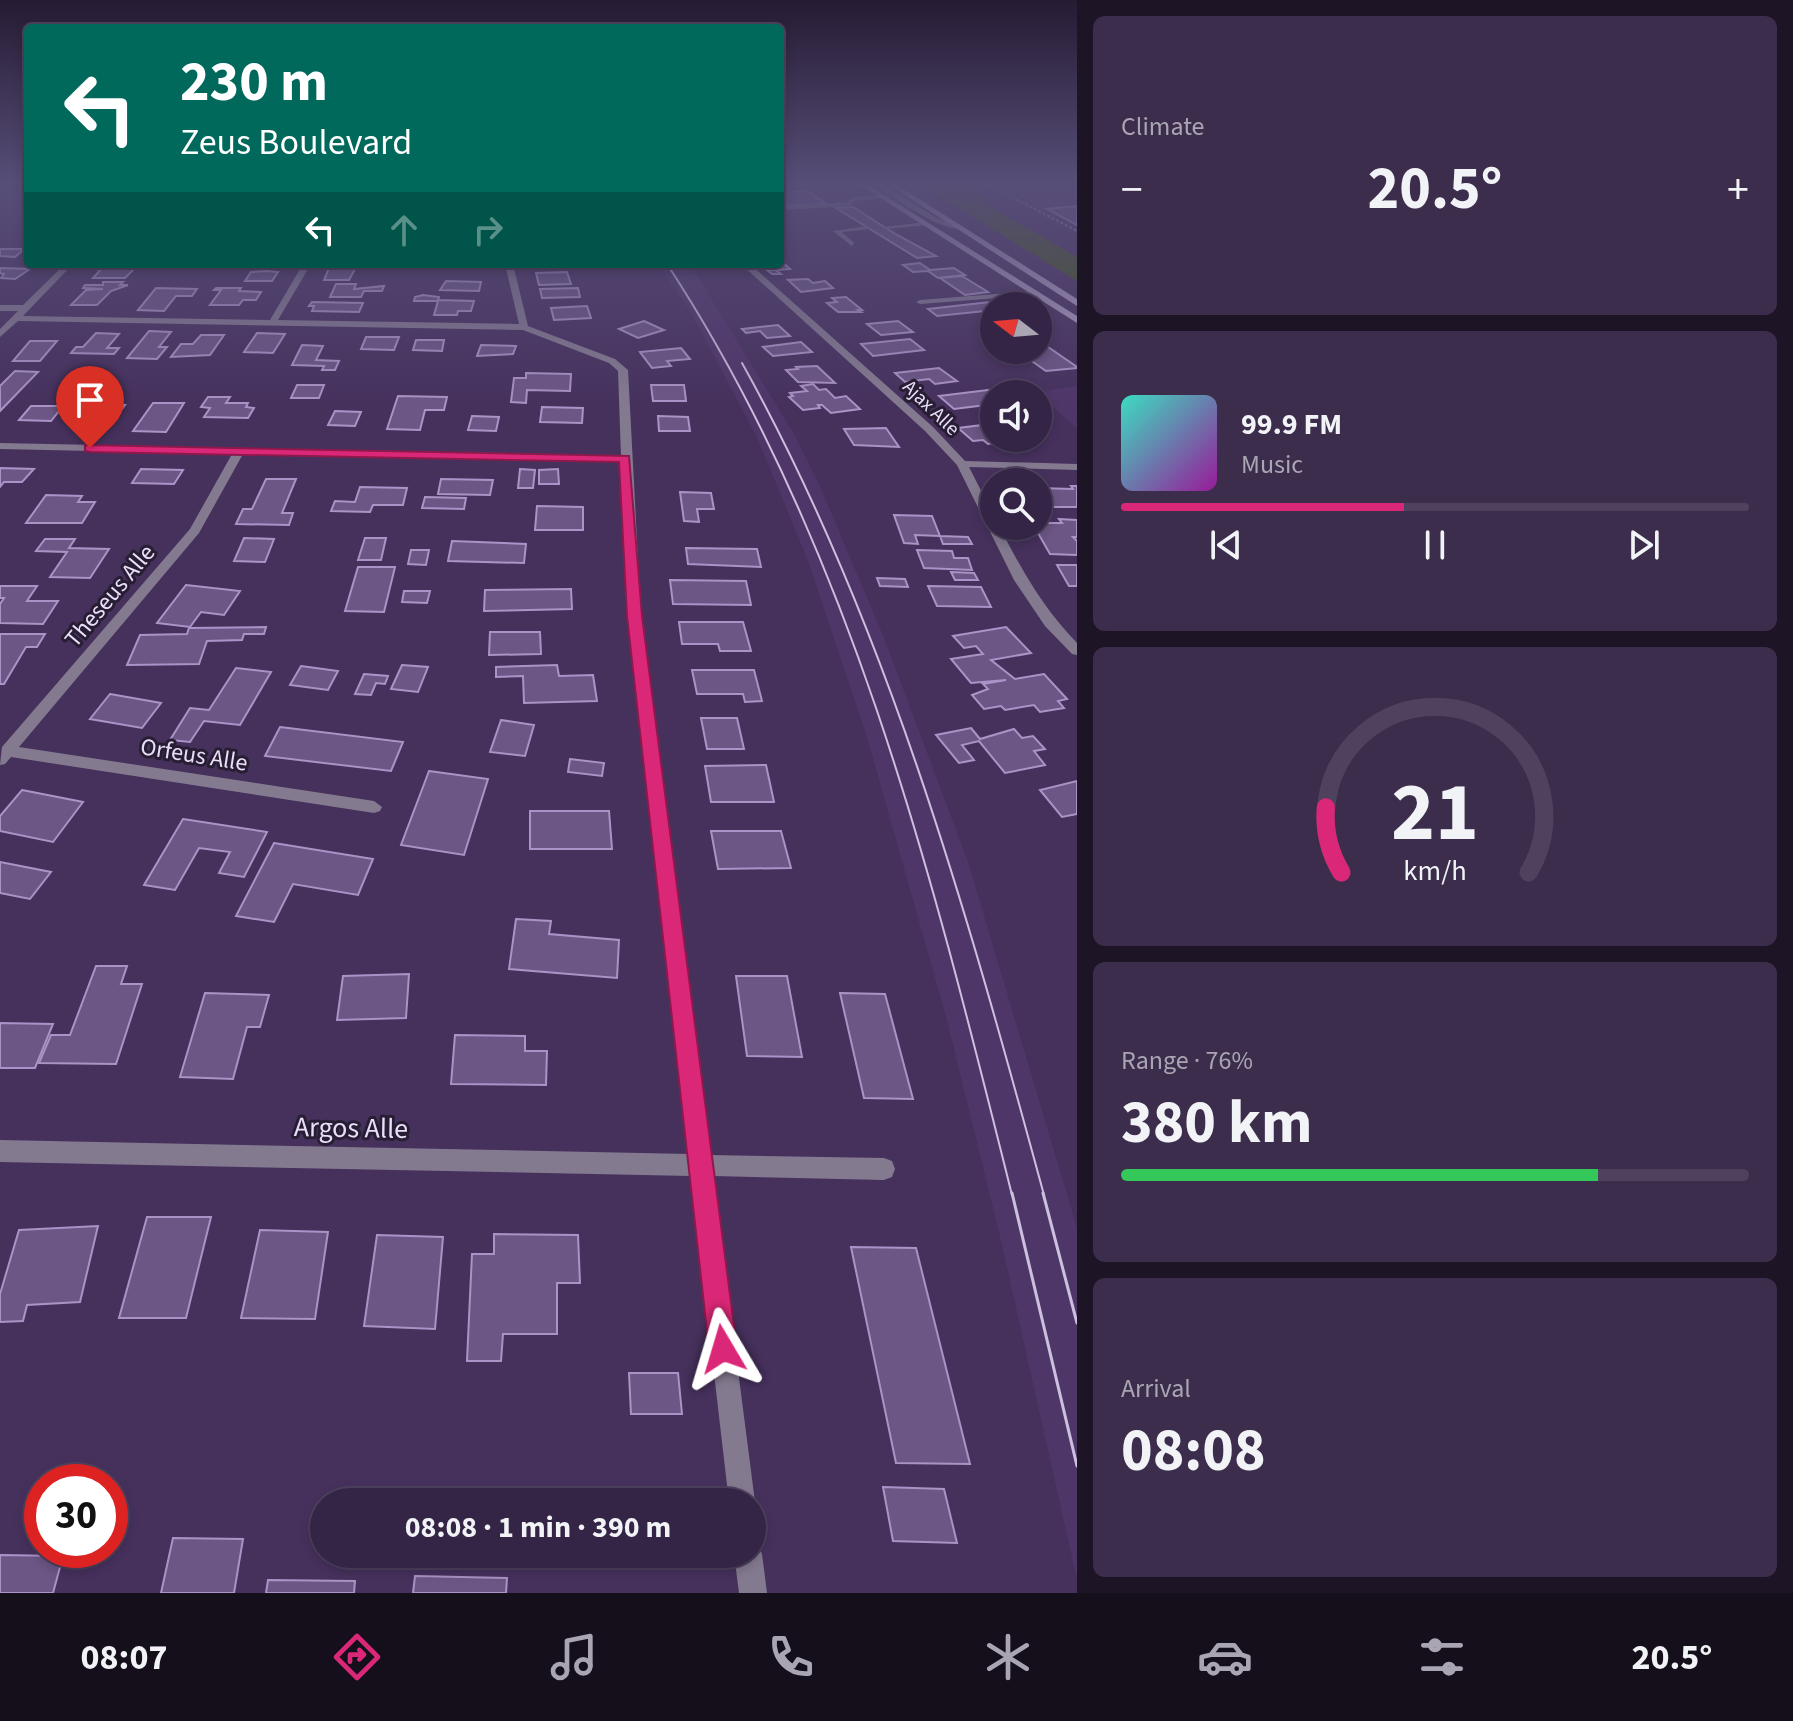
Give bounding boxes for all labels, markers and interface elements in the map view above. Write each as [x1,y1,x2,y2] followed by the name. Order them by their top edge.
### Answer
[180,43,328,122] text: 230 m
[48,56,152,160] icon: left
[1121,108,1205,145] text: Climate
[180,117,412,168] text: Zeus Boulevard
[1368,147,1502,232] text: 20.5°
[1121,159,1143,222] text: −
[1727,159,1749,222] text: +
[298,208,342,252] icon: left
[382,208,426,252] icon: ahead
[466,208,510,252] icon: right
[980,292,1052,364] north arrow
[980,292,1052,540] map controls
[56,366,124,448] pin
[896,374,966,442] street label: Ajax Alle
[68,378,112,422] icon: arrive
[980,380,1052,452] button: sound
[1241,403,1342,446] text: 99.9 FM
[1241,446,1303,483] text: Music
[980,468,1052,540] button: search
[1204,523,1248,567] icon: previous
[1413,523,1457,567] icon: pause
[1622,523,1666,567] icon: next
[56,537,164,655] street label: Theseus Alle
[138,729,250,781] street label: Orfeus Alle
[1391,753,1479,871] text: 21
[1403,851,1467,891] text: km/h
[1121,1042,1253,1079] text: Range · 76%
[1121,1081,1312,1166] text: 380 km
[294,1107,408,1149] street label: Argos Alle
[681,1307,765,1391] position arrow
[1121,1370,1191,1407] text: Arrival
[1121,1409,1266,1494] text: 08:08
[24,1464,128,1568] speed limit sign: 30
[405,1506,671,1549] text: 08:08 · 1 min · 390 m
[329,1629,385,1685] icon: directions
[546,1629,602,1685] icon: music
[763,1629,819,1685] icon: phone
[980,1629,1036,1685] icon: climate
[1197,1629,1253,1685] icon: car
[1414,1629,1470,1685] icon: filters
[81,1632,167,1683] text: 08:07
[1631,1632,1712,1683] text: 20.5°

